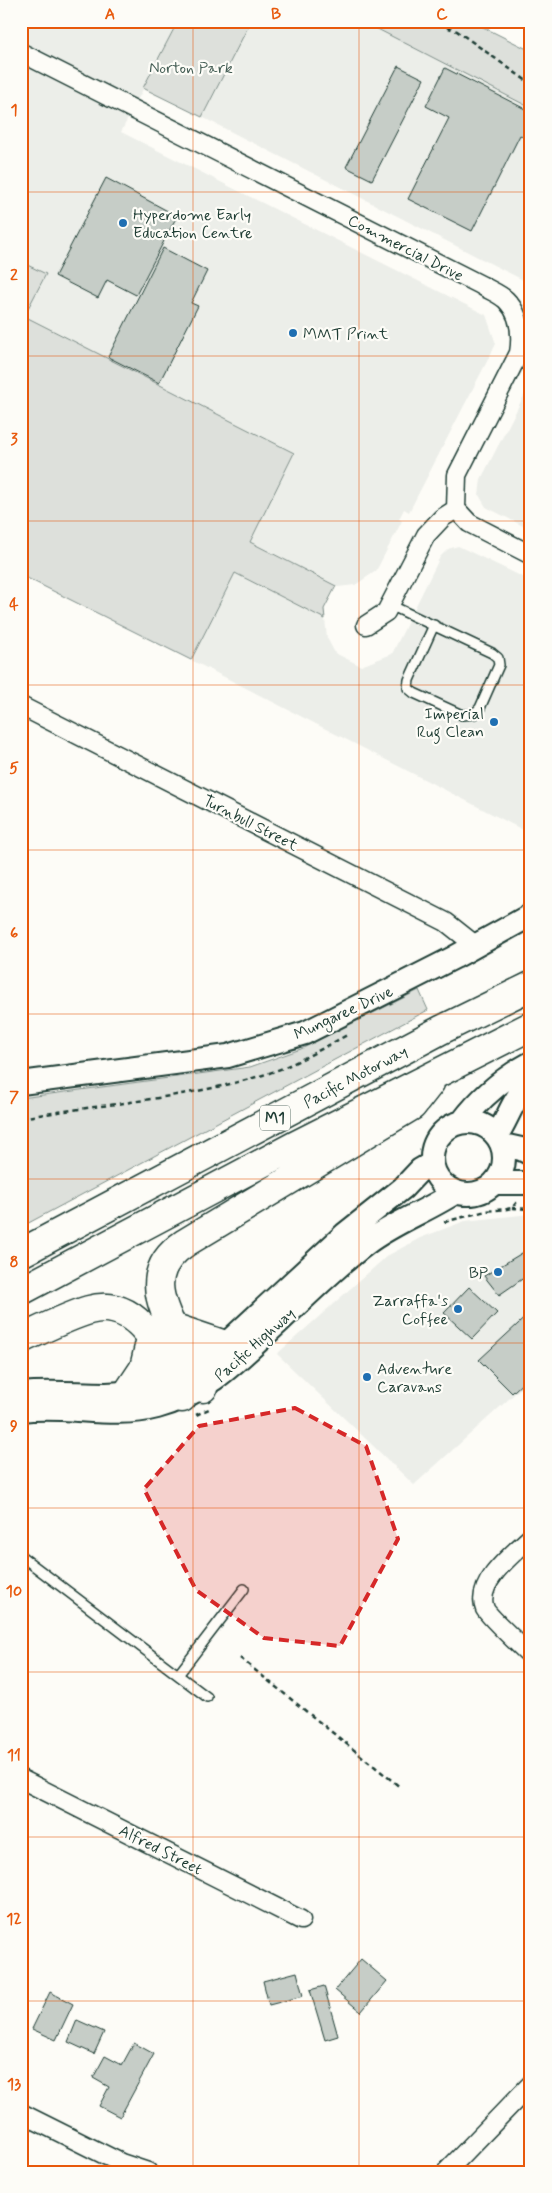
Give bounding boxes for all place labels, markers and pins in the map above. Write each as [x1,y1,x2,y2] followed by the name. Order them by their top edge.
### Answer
[133,205,253,244] place label: Hyperdome Early Education Centre
[117,217,129,229] marker: Hyperdome Early Education Centre
[303,324,389,345] place label: MMT Print
[287,327,299,339] marker: MMT Print
[417,704,484,744] place label: Imperial Rug Clean
[488,716,500,728] marker: Imperial Rug Clean
[469,1263,488,1284] place label: BP
[492,1266,504,1278] marker: BP
[372,1291,448,1330] place label: Zarraffa's Coffee
[452,1303,464,1315] marker: Zarraffa's Coffee
[377,1359,452,1398] place label: Adventure Caravans
[361,1371,373,1383] marker: Adventure Caravans

